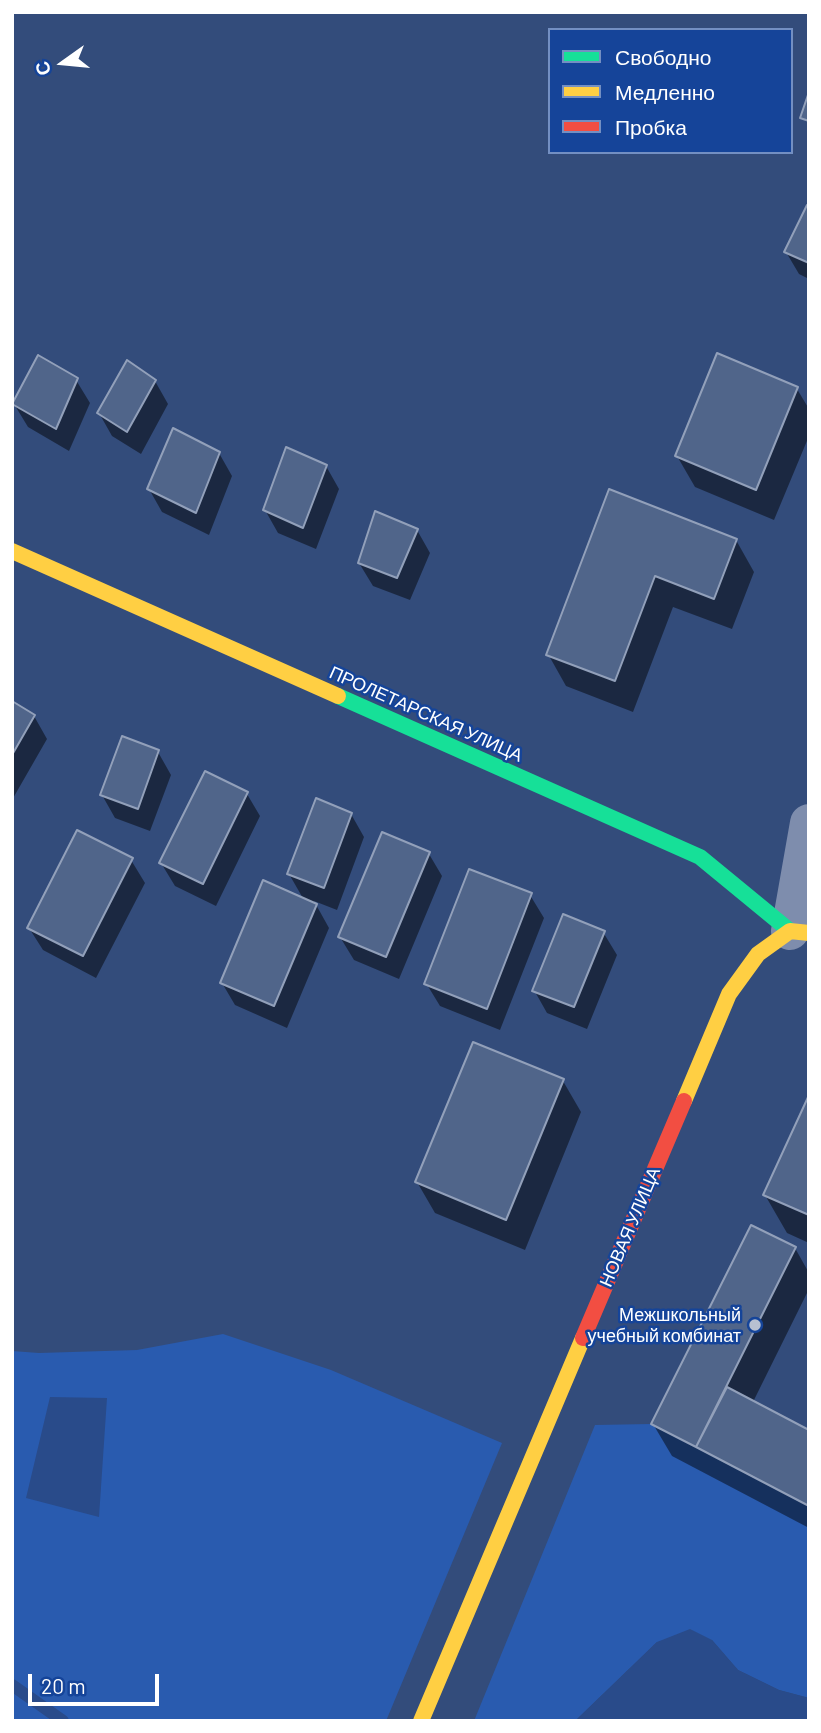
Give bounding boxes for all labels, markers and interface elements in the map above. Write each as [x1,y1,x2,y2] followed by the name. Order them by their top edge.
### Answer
[28,28,98,98] north arrow
[548,28,793,154] legend
[615,44,712,69] text: Свободно
[29,59,55,78] text: С
[615,79,715,104] text: Медленно
[615,114,687,139] text: Пробка
[326,662,526,766] street label: ПРОЛЕТАРСКАЯ УЛИЦА
[595,1164,665,1290] street label: НОВАЯ УЛИЦА
[588,1304,741,1346] place label: Межшкольный учебный комбинат
[747,1317,763,1333] marker: Межшкольный учебный комбинат
[32,1660,163,1704] scale bar
[41,1673,86,1698] text: 20 m

